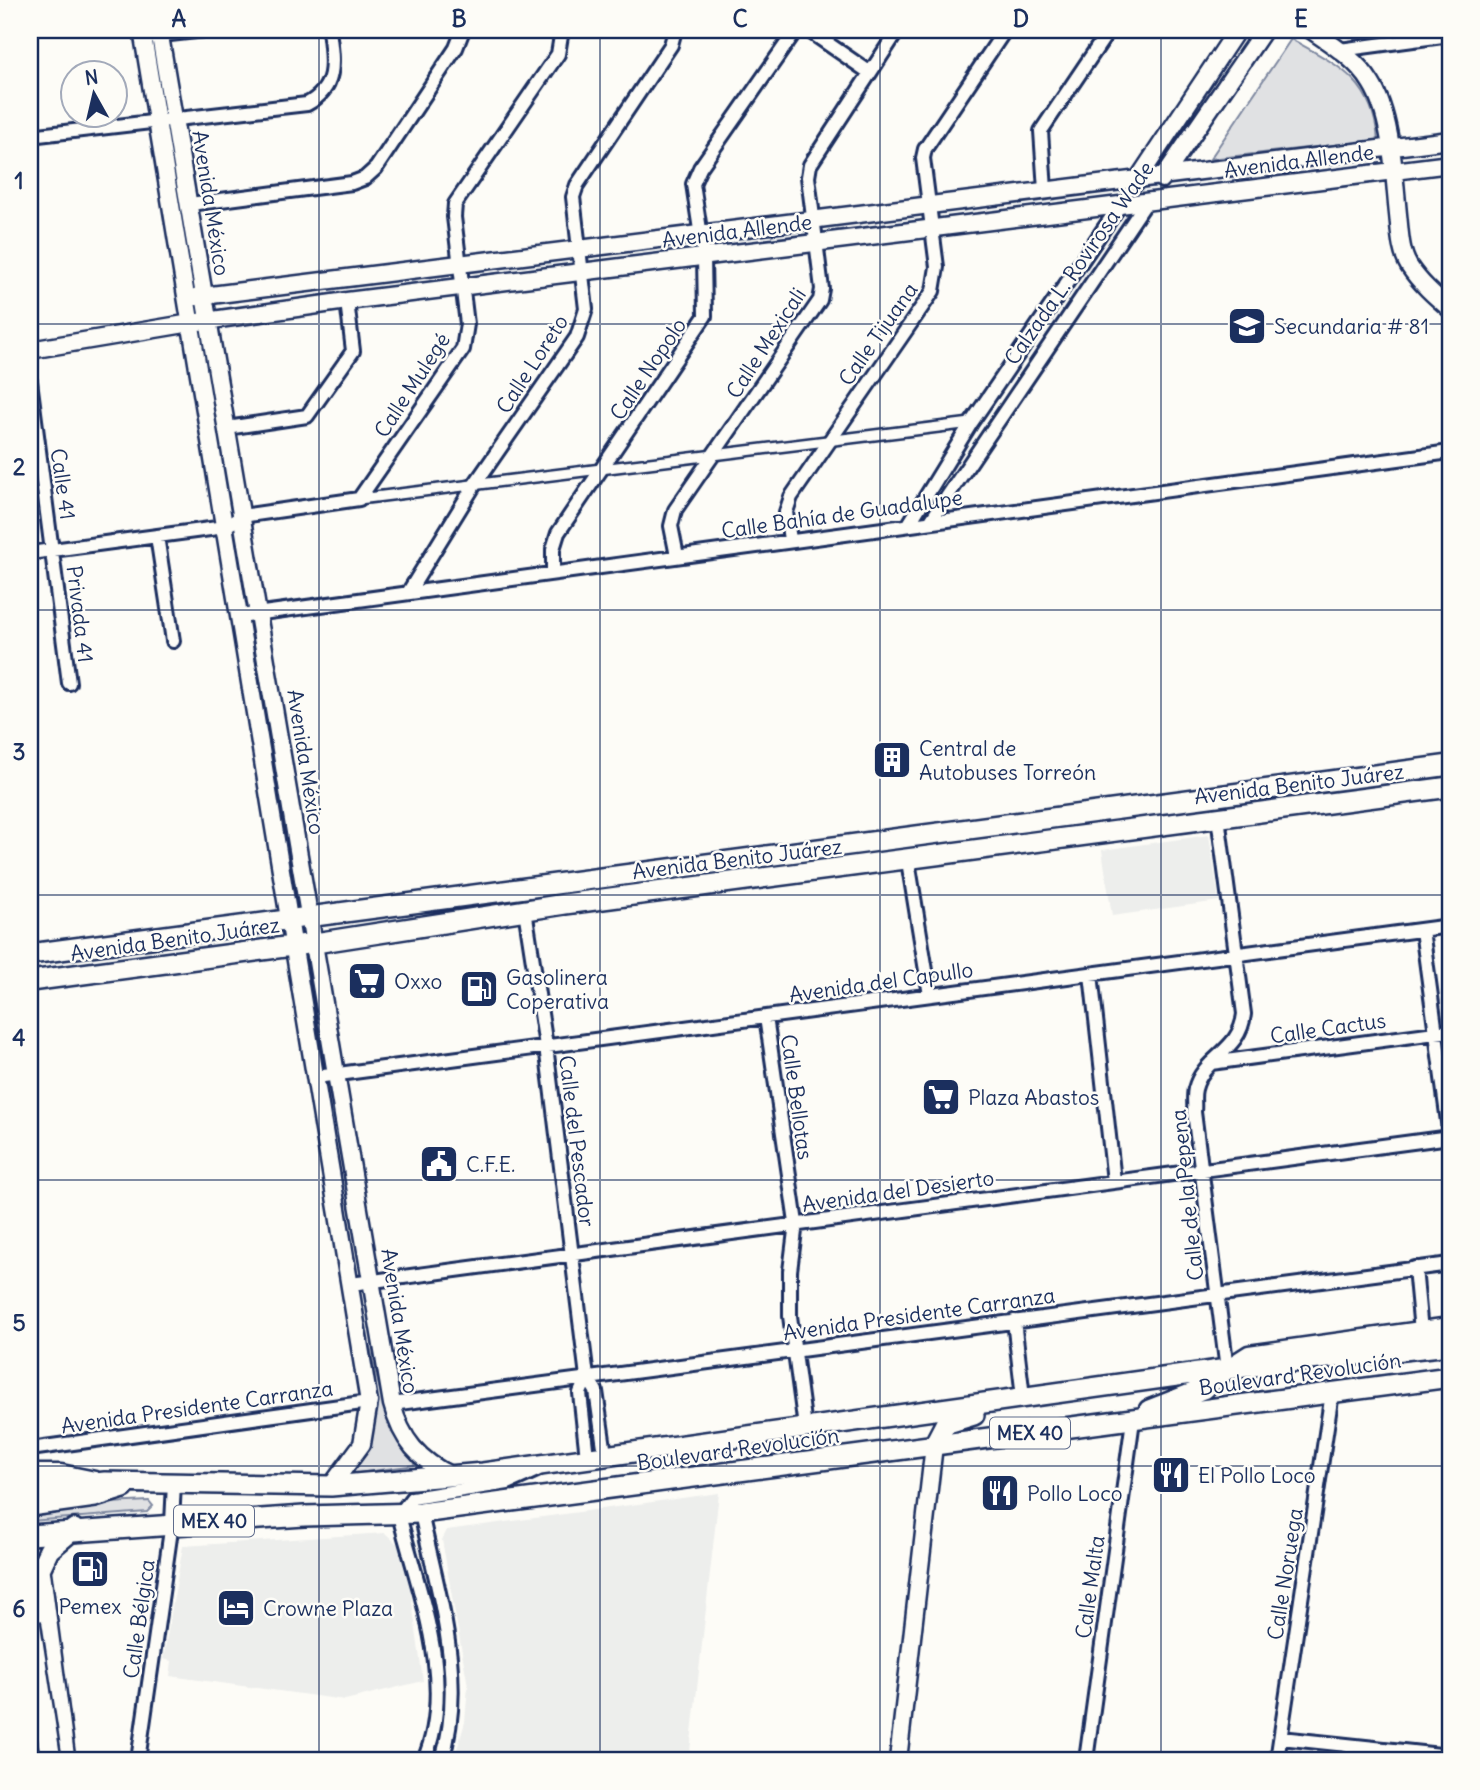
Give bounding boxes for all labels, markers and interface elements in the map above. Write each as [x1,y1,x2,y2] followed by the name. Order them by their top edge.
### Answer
[172,4,187,33] text: A
[451,4,467,33] text: B
[732,4,748,33] text: C
[1013,4,1029,33] text: D
[1294,4,1308,33] text: E
[60,60,130,130] north arrow
[83,64,100,90] text: N
[186,128,236,278] street label: Avenida México
[1222,138,1376,184] street label: Avenida Allende
[998,156,1160,370] street label: Calzada L. Rovirosa Wade
[14,166,24,195] text: 1
[660,208,814,254] street label: Avenida Allende
[833,277,923,391] street label: Calle Tijuana
[720,283,812,403] street label: Calle Mexicali
[1226,305,1268,347] school or university icon: Secundaria # 81
[490,309,574,419] street label: Calle Loreto
[604,313,692,425] street label: Calle Nopolo
[1274,313,1429,340] place label: Secundaria # 81
[368,327,456,443] street label: Calle Mulegé
[45,447,81,521] street label: Calle 41
[13,452,26,481] text: 2
[720,484,964,544] street label: Calle Bahía de Guadalupe
[61,564,99,664] street label: Privada 41
[281,687,331,837] street label: Avenida México
[919,735,1096,786] place label: Central de Autobuses Torreón
[12,737,26,766] text: 3
[871,739,913,781] building icon: Central de Autobuses Torreón
[1193,758,1405,810] street label: Avenida Benito Juárez
[631,833,843,885] street label: Avenida Benito Juárez
[69,911,281,967] street label: Avenida Benito Juárez
[787,956,975,1008] street label: Avenida del Capullo
[346,960,388,1002] supermarket icon: Oxxo
[506,964,609,1015] place label: Gasolinera Coperativa
[394,968,442,995] place label: Oxxo
[458,968,500,1010] fuel station icon: Gasolinera Coperativa
[1268,1007,1388,1049] street label: Calle Cactus
[12,1023,26,1052] text: 4
[775,1033,819,1161] street label: Calle Bellotas
[553,1054,601,1229] street label: Calle del Pescador
[920,1076,962,1118] supermarket icon: Plaza Abastos
[968,1084,1099,1111] place label: Plaza Abastos
[1165,1108,1209,1282] street label: Calle de la Pepena
[418,1143,460,1185] public building icon: C.F.E.
[466,1151,515,1178] place label: C.F.E.
[800,1164,996,1218] street label: Avenida del Desierto
[375,1246,425,1396] street label: Avenida México
[781,1282,1057,1346] street label: Avenida Presidente Carranza
[12,1308,26,1337] text: 5
[1197,1346,1403,1402] street label: Boulevard Revolución
[59,1375,335,1439] street label: Avenida Presidente Carranza
[990,1418,1070,1448] road number: MEX 40
[635,1421,841,1477] street label: Boulevard Revolución
[1150,1454,1192,1496] restaurant icon: El Pollo Loco
[1198,1462,1316,1489] place label: El Pollo Loco
[979,1472,1021,1514] restaurant icon: Pollo Loco
[1027,1480,1122,1507] place label: Pollo Loco
[174,1506,254,1536] road number: MEX 40
[1261,1506,1309,1642] street label: Calle Noruega
[1069,1534,1111,1640] street label: Calle Malta
[69,1548,111,1590] fuel station icon: Pemex
[117,1558,161,1680] street label: Calle Bélgica
[215,1587,257,1629] hotel icon: Crowne Plaza
[58,1593,122,1620] place label: Pemex
[12,1594,26,1623] text: 6
[263,1595,393,1622] place label: Crowne Plaza

